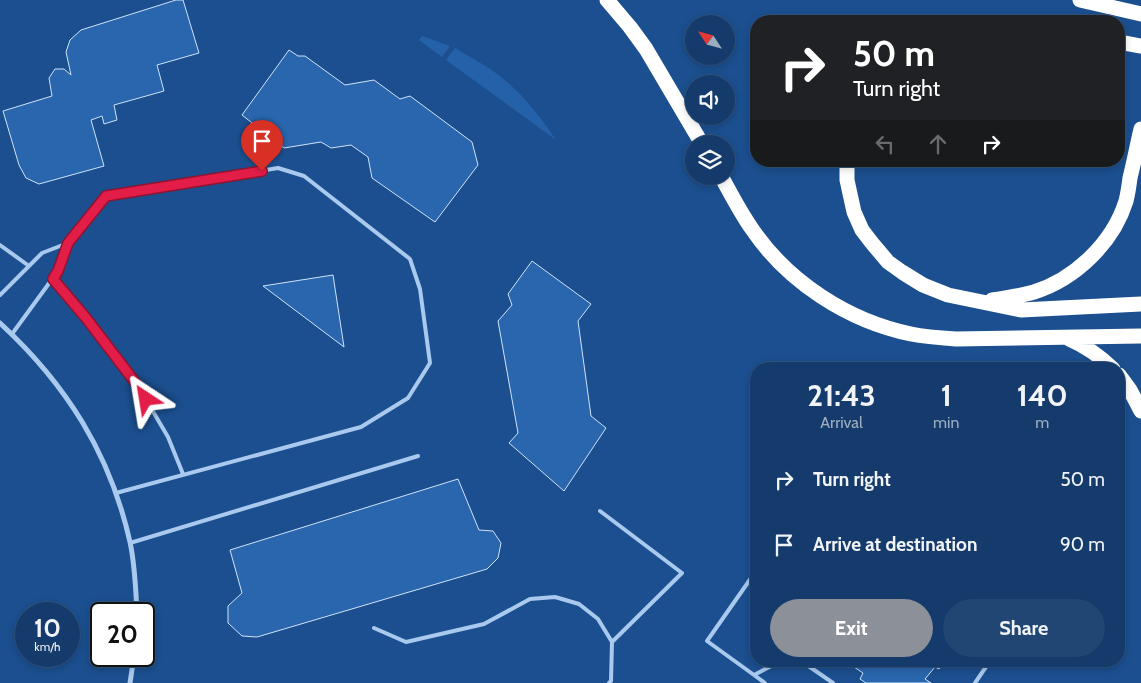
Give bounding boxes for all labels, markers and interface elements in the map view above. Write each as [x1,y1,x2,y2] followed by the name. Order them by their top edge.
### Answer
[685,15,735,65] north arrow
[685,15,735,185] map controls
[853,32,935,75] text: 50 m
[770,35,835,100] icon: right
[685,75,735,125] button: sound
[853,75,940,102] text: Turn right
[241,120,283,171] pin
[248,127,276,155] icon: arrive
[871,130,899,158] icon: left
[924,130,952,158] icon: ahead
[977,130,1005,158] icon: right
[685,135,735,185] button: layers
[119,372,171,424] position arrow
[807,377,876,414] text: 21:43
[941,377,952,414] text: 1
[1017,377,1068,414] text: 140
[820,413,863,432] text: Arrival
[933,413,959,432] text: min
[1035,413,1049,432] text: m
[770,466,798,494] icon: right
[813,468,891,491] text: Turn right
[1061,468,1105,491] text: 50 m
[770,531,798,559] icon: arrive
[813,533,977,556] text: Arrive at destination
[1060,533,1105,556] text: 90 m
[770,599,933,657] button: Exit
[943,599,1105,657] button: Share
[90,602,155,667] speed limit sign: 20
[34,613,61,643] text: 10
[34,639,61,654] text: km/h

